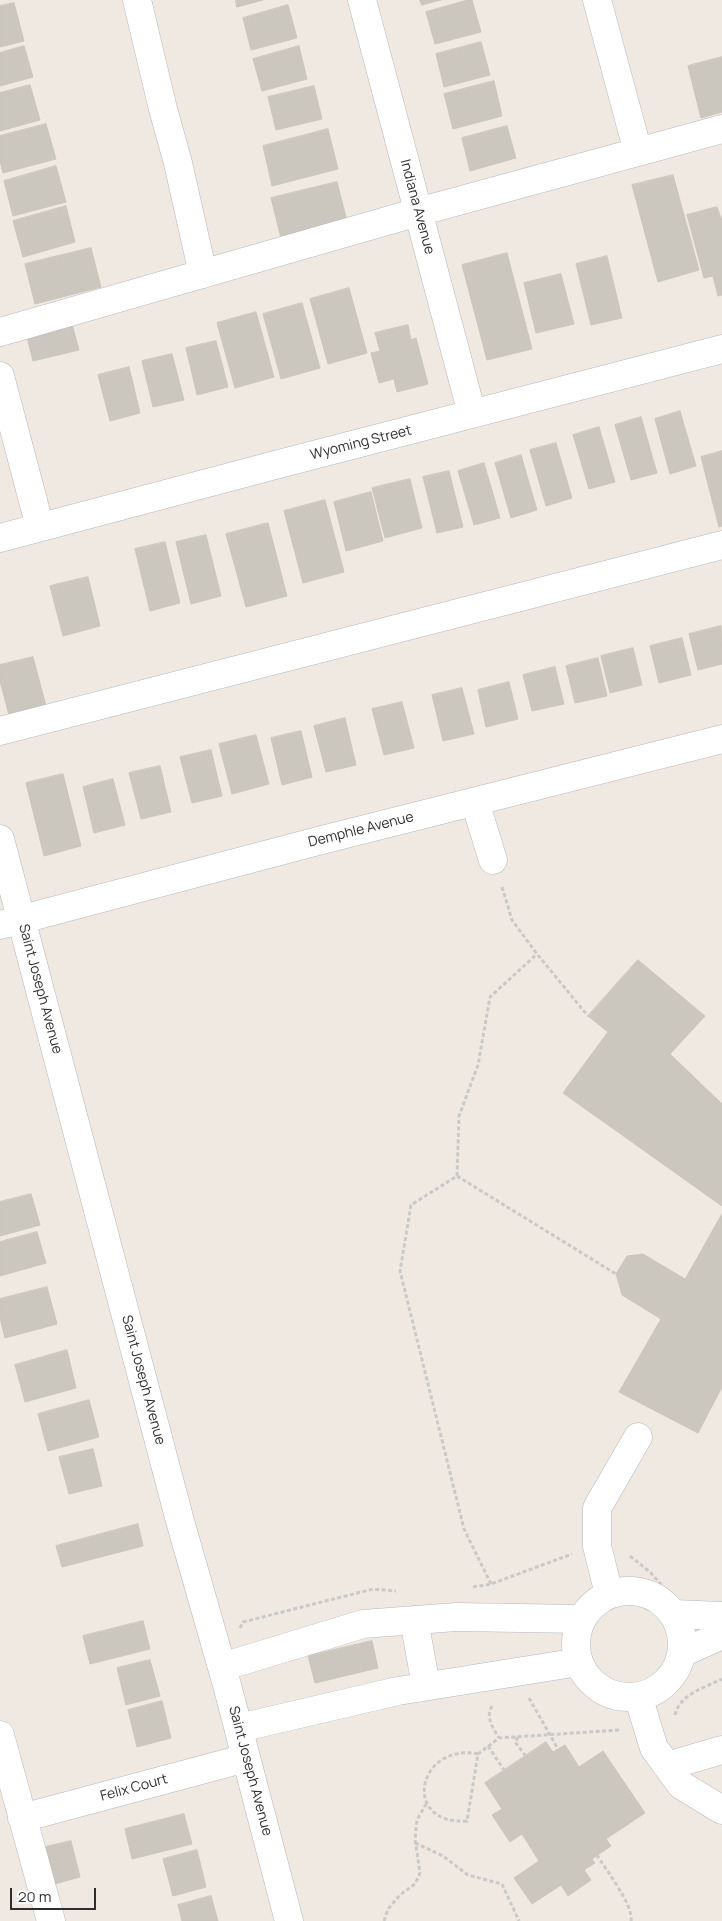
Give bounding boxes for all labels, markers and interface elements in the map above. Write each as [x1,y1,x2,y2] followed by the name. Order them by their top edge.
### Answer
[396,158,438,256] street label: Indiana Avenue
[308,422,414,464] street label: Wyoming Street
[307,809,415,851] street label: Demphle Avenue
[15,922,65,1056] street label: Saint Joseph Avenue
[118,1313,168,1447] street label: Saint Joseph Avenue
[225,1704,275,1838] street label: Saint Joseph Avenue
[98,1771,170,1805] street label: Felix Court
[12,1878,99,1910] scale bar
[18,1886,51,1907] text: 20 m

